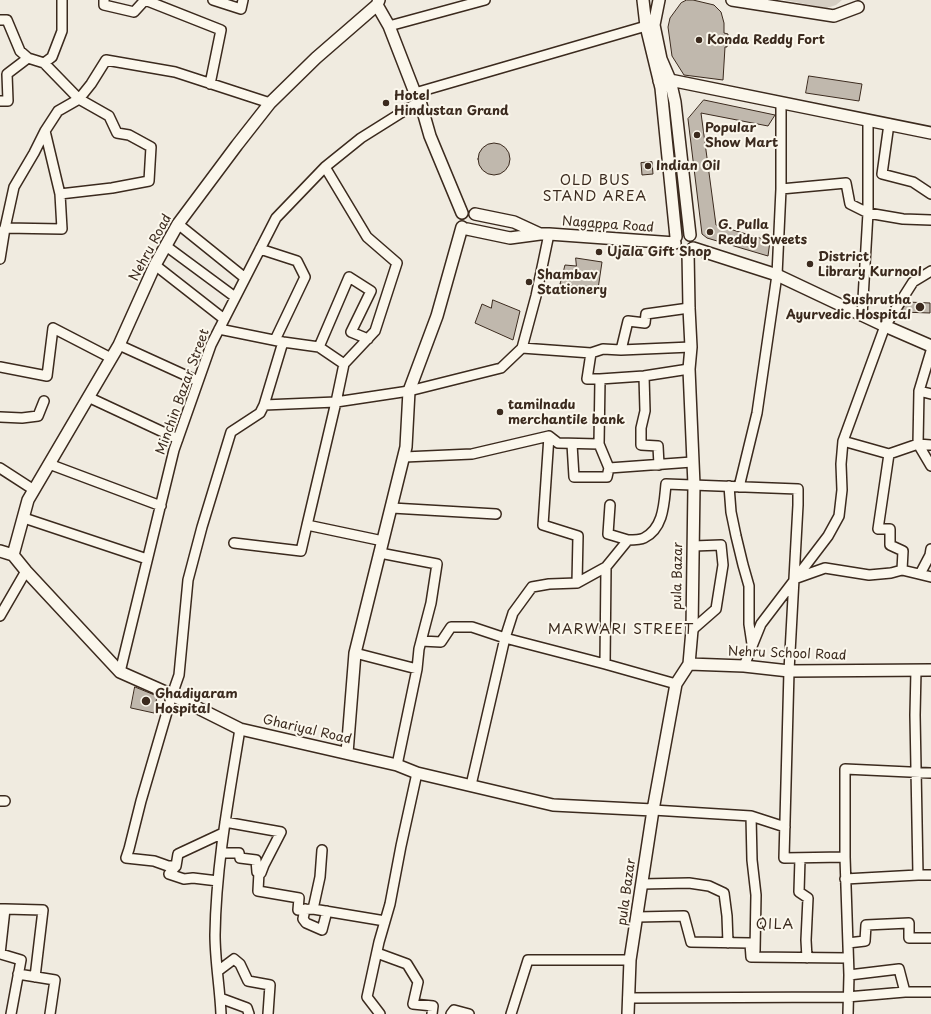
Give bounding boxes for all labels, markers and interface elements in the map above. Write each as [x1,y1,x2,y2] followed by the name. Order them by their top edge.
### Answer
[707,32,825,48] place label: Konda Reddy Fort
[694,35,704,45] marker: Konda Reddy Fort
[394,88,509,119] place label: Hotel Hindustan Grand
[381,98,391,108] marker: Hotel Hindustan Grand
[705,120,778,151] place label: Popular Show Mart
[692,130,702,140] marker: Popular Show Mart
[656,158,720,174] place label: Indian Oil
[643,161,653,171] marker: Indian Oil
[544,173,646,206] district label: OLD BUS STAND AREA
[127,212,175,284] street label: Nehru Road
[562,214,654,236] street label: Nagappa Road
[718,217,807,248] place label: G. Pulla Reddy Sweets
[705,227,715,237] marker: G. Pulla Reddy Sweets
[607,244,711,260] place label: Ujala Gift Shop
[594,247,604,257] marker: Ujala Gift Shop
[818,249,922,280] place label: District Library Kurnool
[805,259,815,269] marker: District Library Kurnool
[537,267,607,298] place label: Shambav Stationery
[524,277,534,287] marker: Shambav Stationery
[786,292,911,323] place label: Sushrutha Ayurvedic Hospital
[914,301,926,313] marker: Sushrutha Ayurvedic Hospital
[153,327,213,457] street label: Minchin Bazar Street
[508,397,625,428] place label: tamilnadu merchantile bank
[495,407,505,417] marker: tamilnadu merchantile bank
[670,542,686,610] street label: pula Bazar
[547,622,695,638] district label: MARWARI STREET
[727,644,847,664] street label: Nehru School Road
[155,686,238,717] place label: Ghadiyaram Hospital
[140,695,152,707] marker: Ghadiyaram Hospital
[261,712,353,748] street label: Ghariyal Road
[615,857,639,927] street label: pula Bazar
[756,917,794,933] district label: QILA

